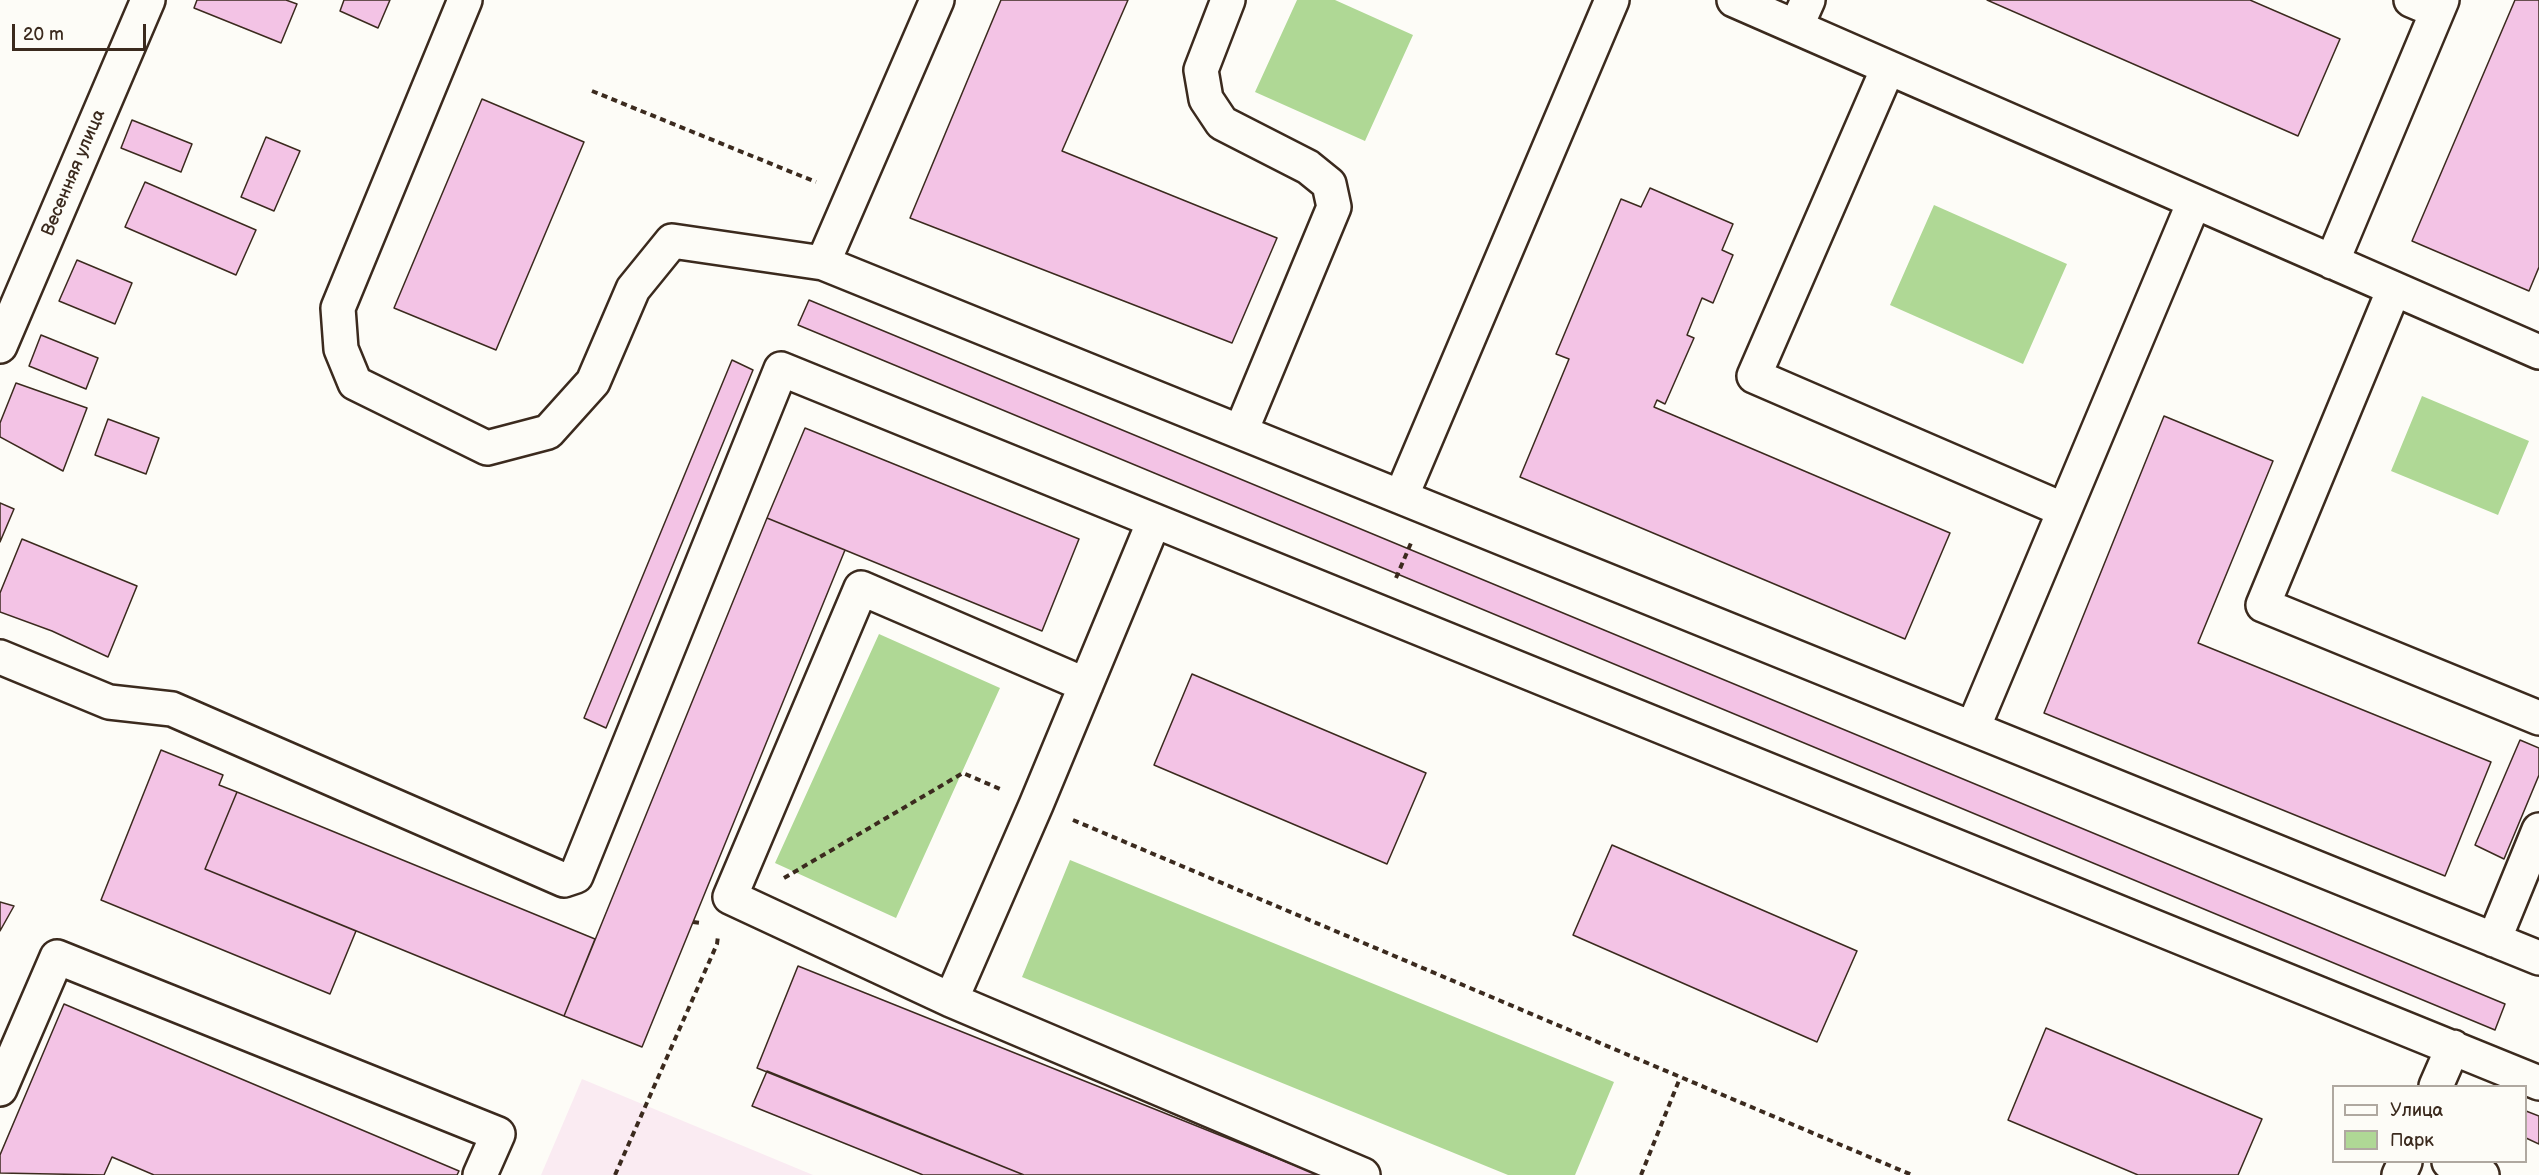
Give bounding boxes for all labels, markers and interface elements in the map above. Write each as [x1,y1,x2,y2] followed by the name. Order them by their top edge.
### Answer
[15,12,148,50] scale bar
[23,24,64,45] text: 20 m
[38,106,110,240] street label: Весенняя улица
[2332,1085,2527,1163] legend
[2390,1100,2443,1121] text: Улица
[2390,1130,2434,1151] text: Парк

